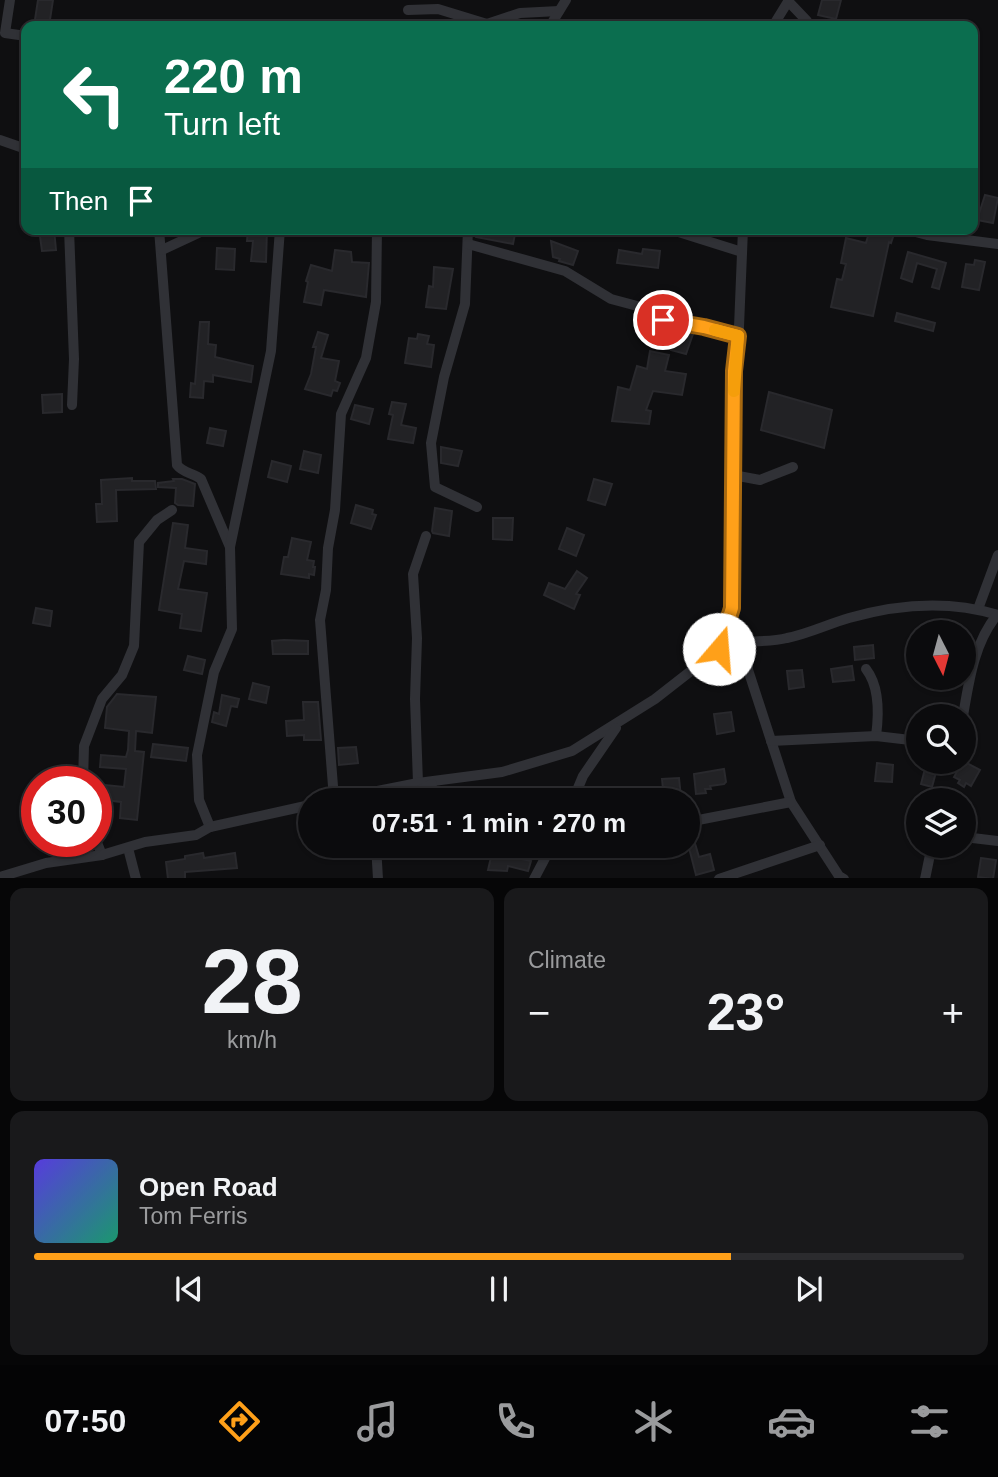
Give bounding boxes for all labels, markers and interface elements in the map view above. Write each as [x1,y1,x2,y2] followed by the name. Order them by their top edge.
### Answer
[49,49,140,140] icon: left
[164,49,303,103] text: 220 m
[164,106,280,142] text: Turn left
[122,182,160,220] icon: arrive
[49,186,108,216] text: Then
[633,290,693,350] pin
[644,301,682,339] icon: arrive
[682,612,756,686] position arrow
[906,620,976,690] north arrow
[906,620,976,858] map controls
[906,704,976,774] button: search
[21,766,112,857] speed limit sign: 30
[906,788,976,858] button: layers
[372,808,626,838] text: 07:51 · 1 min · 270 m
[201,931,303,1032] text: 28
[528,947,606,973] text: Climate
[707,983,785,1041] text: 23°
[528,992,550,1034] text: −
[942,992,964,1034] text: +
[227,1027,277,1053] text: km/h
[139,1172,278,1202] text: Open Road
[139,1203,248,1229] text: Tom Ferris
[170,1270,208,1308] icon: previous
[480,1270,518,1308] icon: pause
[790,1270,828,1308] icon: next
[215,1397,264,1446] icon: directions
[353,1397,402,1446] icon: music
[491,1397,540,1446] icon: phone
[629,1397,678,1446] icon: climate
[767,1397,816,1446] icon: car
[905,1397,954,1446] icon: filters
[44,1403,126,1439] text: 07:50

